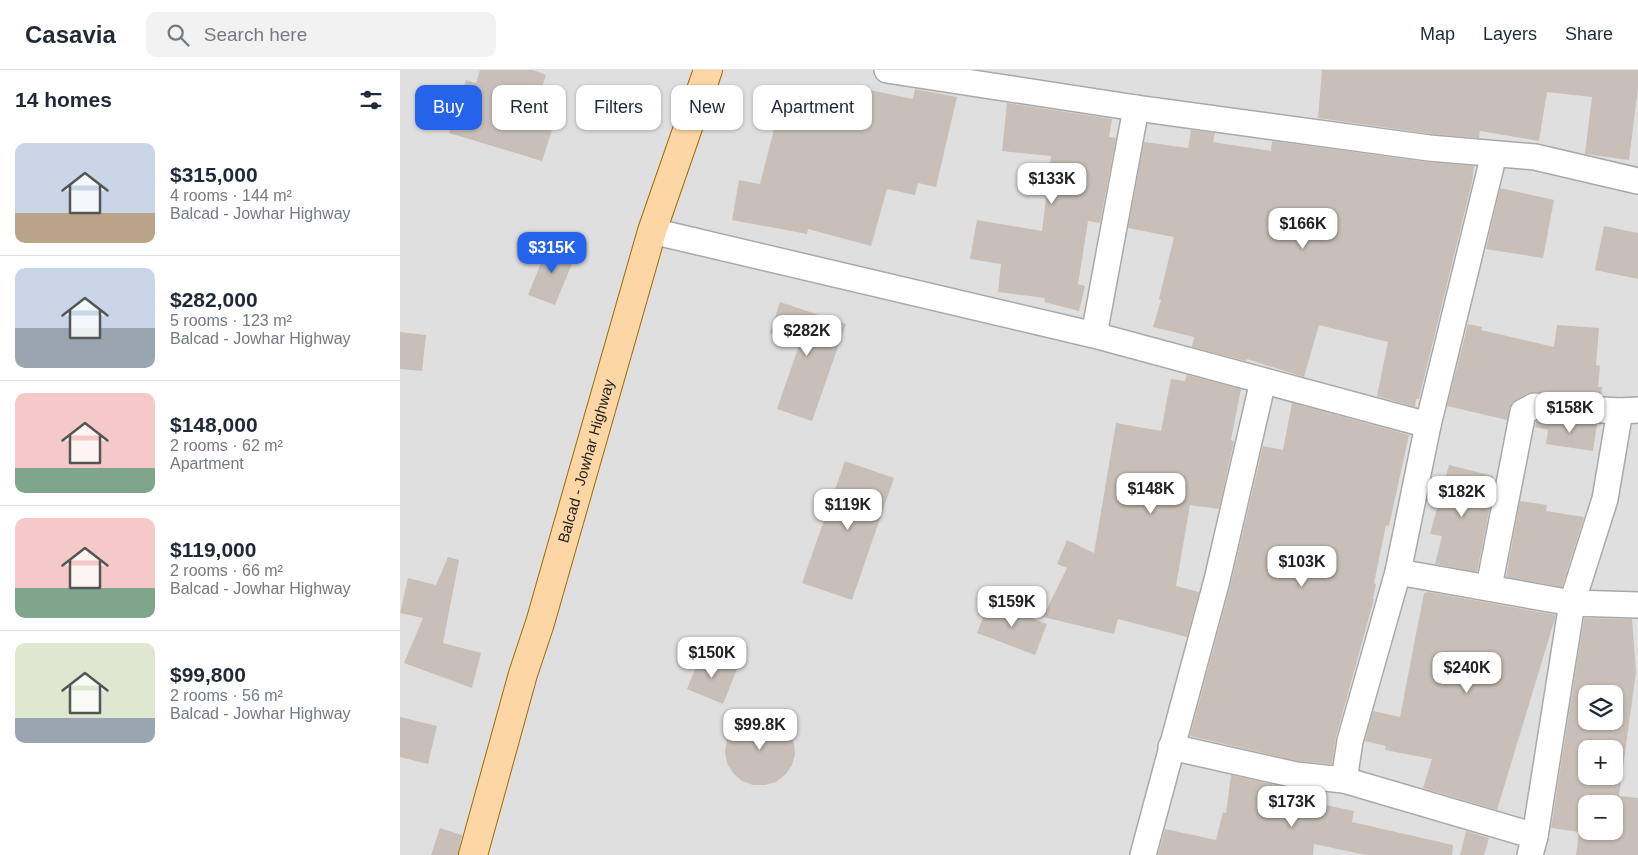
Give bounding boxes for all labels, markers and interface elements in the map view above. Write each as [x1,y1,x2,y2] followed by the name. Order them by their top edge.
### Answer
[146,12,496,57] search box
[25,21,116,48] text: Casavia
[164,21,192,49] icon: search
[204,24,307,45] text: Search here
[1420,24,1455,44] text: Map
[1483,24,1537,44] text: Layers
[1565,24,1613,44] text: Share
[415,85,482,130] chip: Buy
[492,85,566,130] chip: Rent
[576,85,661,130] chip: Filters
[671,85,743,130] chip: New
[753,85,872,130] chip: Apartment
[357,86,385,114] icon: filters
[15,88,112,111] text: 14 homes
[1017,162,1087,205] pin: $133K
[55,163,115,223] icon: home
[170,163,258,186] text: $315,000
[1028,170,1076,187] text: $133K
[170,187,292,204] text: 4 rooms · 144 m²
[170,205,351,222] text: Balcad - Jowhar Highway
[1268,208,1338,250] pin: $166K
[1279,215,1327,232] text: $166K
[517,232,587,274] pin: $315K
[528,239,576,256] text: $315K
[55,288,115,348] icon: home
[170,288,258,311] text: $282,000
[170,312,292,329] text: 5 rooms · 123 m²
[772,314,842,357] pin: $282K
[783,322,831,339] text: $282K
[170,330,351,347] text: Balcad - Jowhar Highway
[554,377,617,545] street label: Balcad - Jowhar Highway
[1535,392,1605,434] pin: $158K
[1546,399,1594,416] text: $158K
[55,413,115,473] icon: home
[170,413,258,436] text: $148,000
[170,437,283,454] text: 2 rooms · 62 m²
[170,455,244,472] text: Apartment
[1116,472,1186,515] pin: $148K
[1427,476,1497,518] pin: $182K
[1127,480,1175,497] text: $148K
[1438,483,1486,500] text: $182K
[813,488,883,531] pin: $119K
[825,496,871,513] text: $119K
[55,538,115,598] icon: home
[170,538,256,561] text: $119,000
[1267,546,1337,588] pin: $103K
[1278,553,1326,570] text: $103K
[170,562,283,579] text: 2 rooms · 66 m²
[170,580,351,597] text: Balcad - Jowhar Highway
[977,586,1047,628] pin: $159K
[988,593,1036,610] text: $159K
[677,636,747,679] pin: $150K
[688,644,736,661] text: $150K
[1432,652,1502,694] pin: $240K
[1443,659,1491,676] text: $240K
[55,663,115,723] icon: home
[170,663,246,686] text: $99,800
[1578,685,1623,840] map controls
[1578,685,1623,730] button: layers
[170,687,283,704] text: 2 rooms · 56 m²
[170,705,351,722] text: Balcad - Jowhar Highway
[719,708,801,751] pin: $99.8K
[734,716,786,733] text: $99.8K
[1578,740,1623,785] button: +
[1257,786,1327,828] pin: $173K
[1268,793,1316,810] text: $173K
[1578,795,1623,840] button: −

